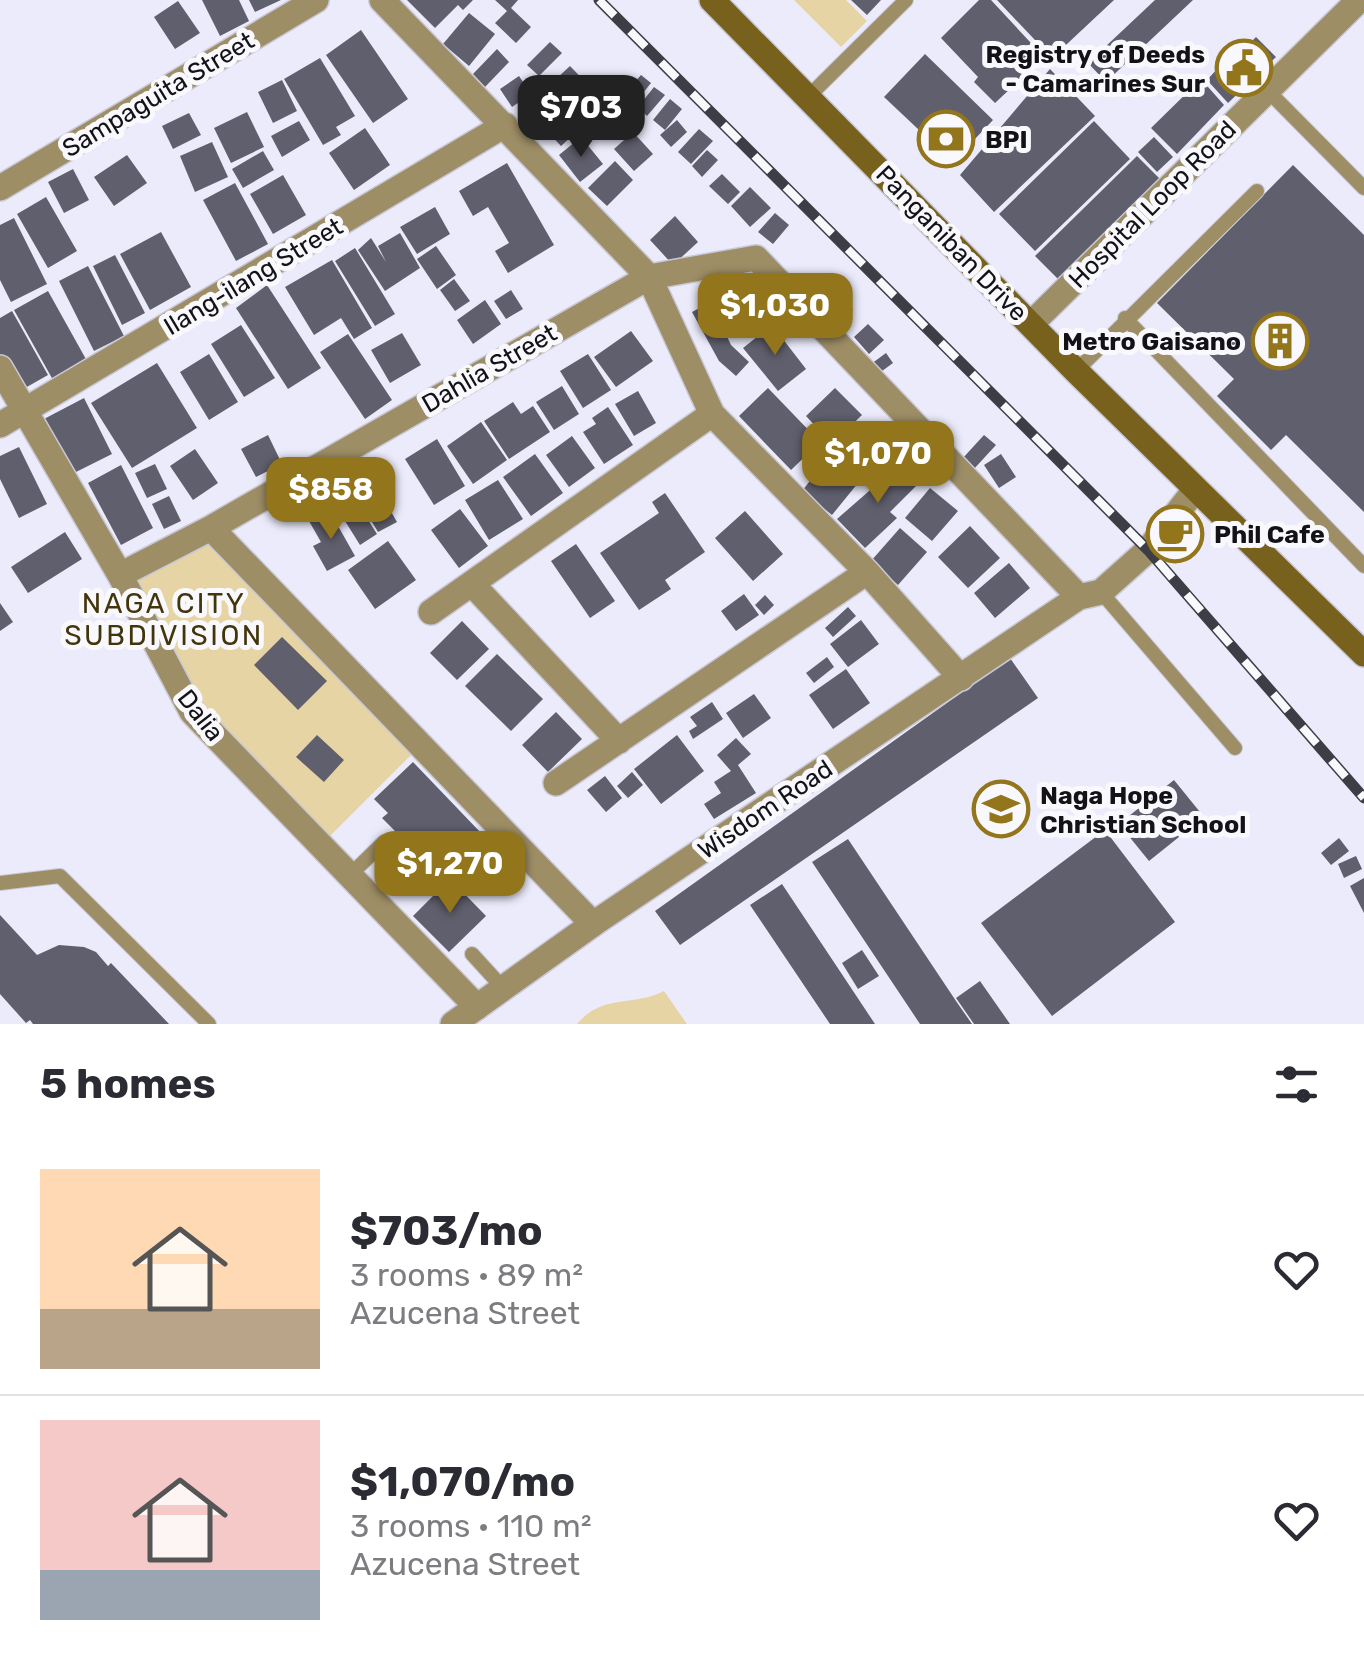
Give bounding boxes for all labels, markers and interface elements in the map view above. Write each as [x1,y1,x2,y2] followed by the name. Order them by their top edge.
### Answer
[57,26,259,163] street label: Sampaguita Street
[1214,38,1274,98] public building icon: Registry of Deeds - Camarines Sur
[985,40,1206,98] place label: Registry of Deeds - Camarines Sur
[522,75,640,160] pin: $703
[540,88,622,126] text: $703
[916,109,976,169] bank icon: BPI
[1063,115,1242,294] street label: Hospital Loop Road
[985,125,1028,154] place label: BPI
[870,160,1033,327] street label: Panganiban Drive
[159,212,348,341] street label: Ilang-ilang Street
[694,273,856,358] pin: $1,030
[720,286,830,324] text: $1,030
[1250,311,1310,371] building icon: Metro Gaisano
[417,318,562,419] street label: Dahlia Street
[1062,327,1241,356] place label: Metro Gaisano
[797,421,959,506] pin: $1,070
[824,434,932,472] text: $1,070
[272,457,390,542] pin: $858
[288,470,374,508] text: $858
[1145,504,1205,564] cafe icon: Phil Cafe
[1214,520,1325,549] place label: Phil Cafe
[64,587,264,652] district label: NAGA CITY SUBDIVISION
[172,684,230,747] street label: Dalia
[693,754,838,865] street label: Wisdom Road
[971,779,1031,839] school or university icon: Naga Hope Christian School
[1040,781,1246,839] place label: Naga Hope Christian School
[369,831,531,916] pin: $1,270
[396,844,504,882] text: $1,270
[1269,1057,1324,1112] icon: filters
[40,1059,216,1109] text: 5 homes
[350,1206,543,1256] text: $703/mo
[120,1209,240,1329] icon: home
[1269,1242,1324,1297] icon: heart
[350,1256,583,1294] text: 3 rooms · 89 m²
[350,1294,580,1332] text: Azucena Street
[350,1457,575,1507] text: $1,070/mo
[120,1460,240,1580] icon: home
[1269,1493,1324,1548] icon: heart
[350,1507,592,1545] text: 3 rooms · 110 m²
[350,1545,580,1583] text: Azucena Street

